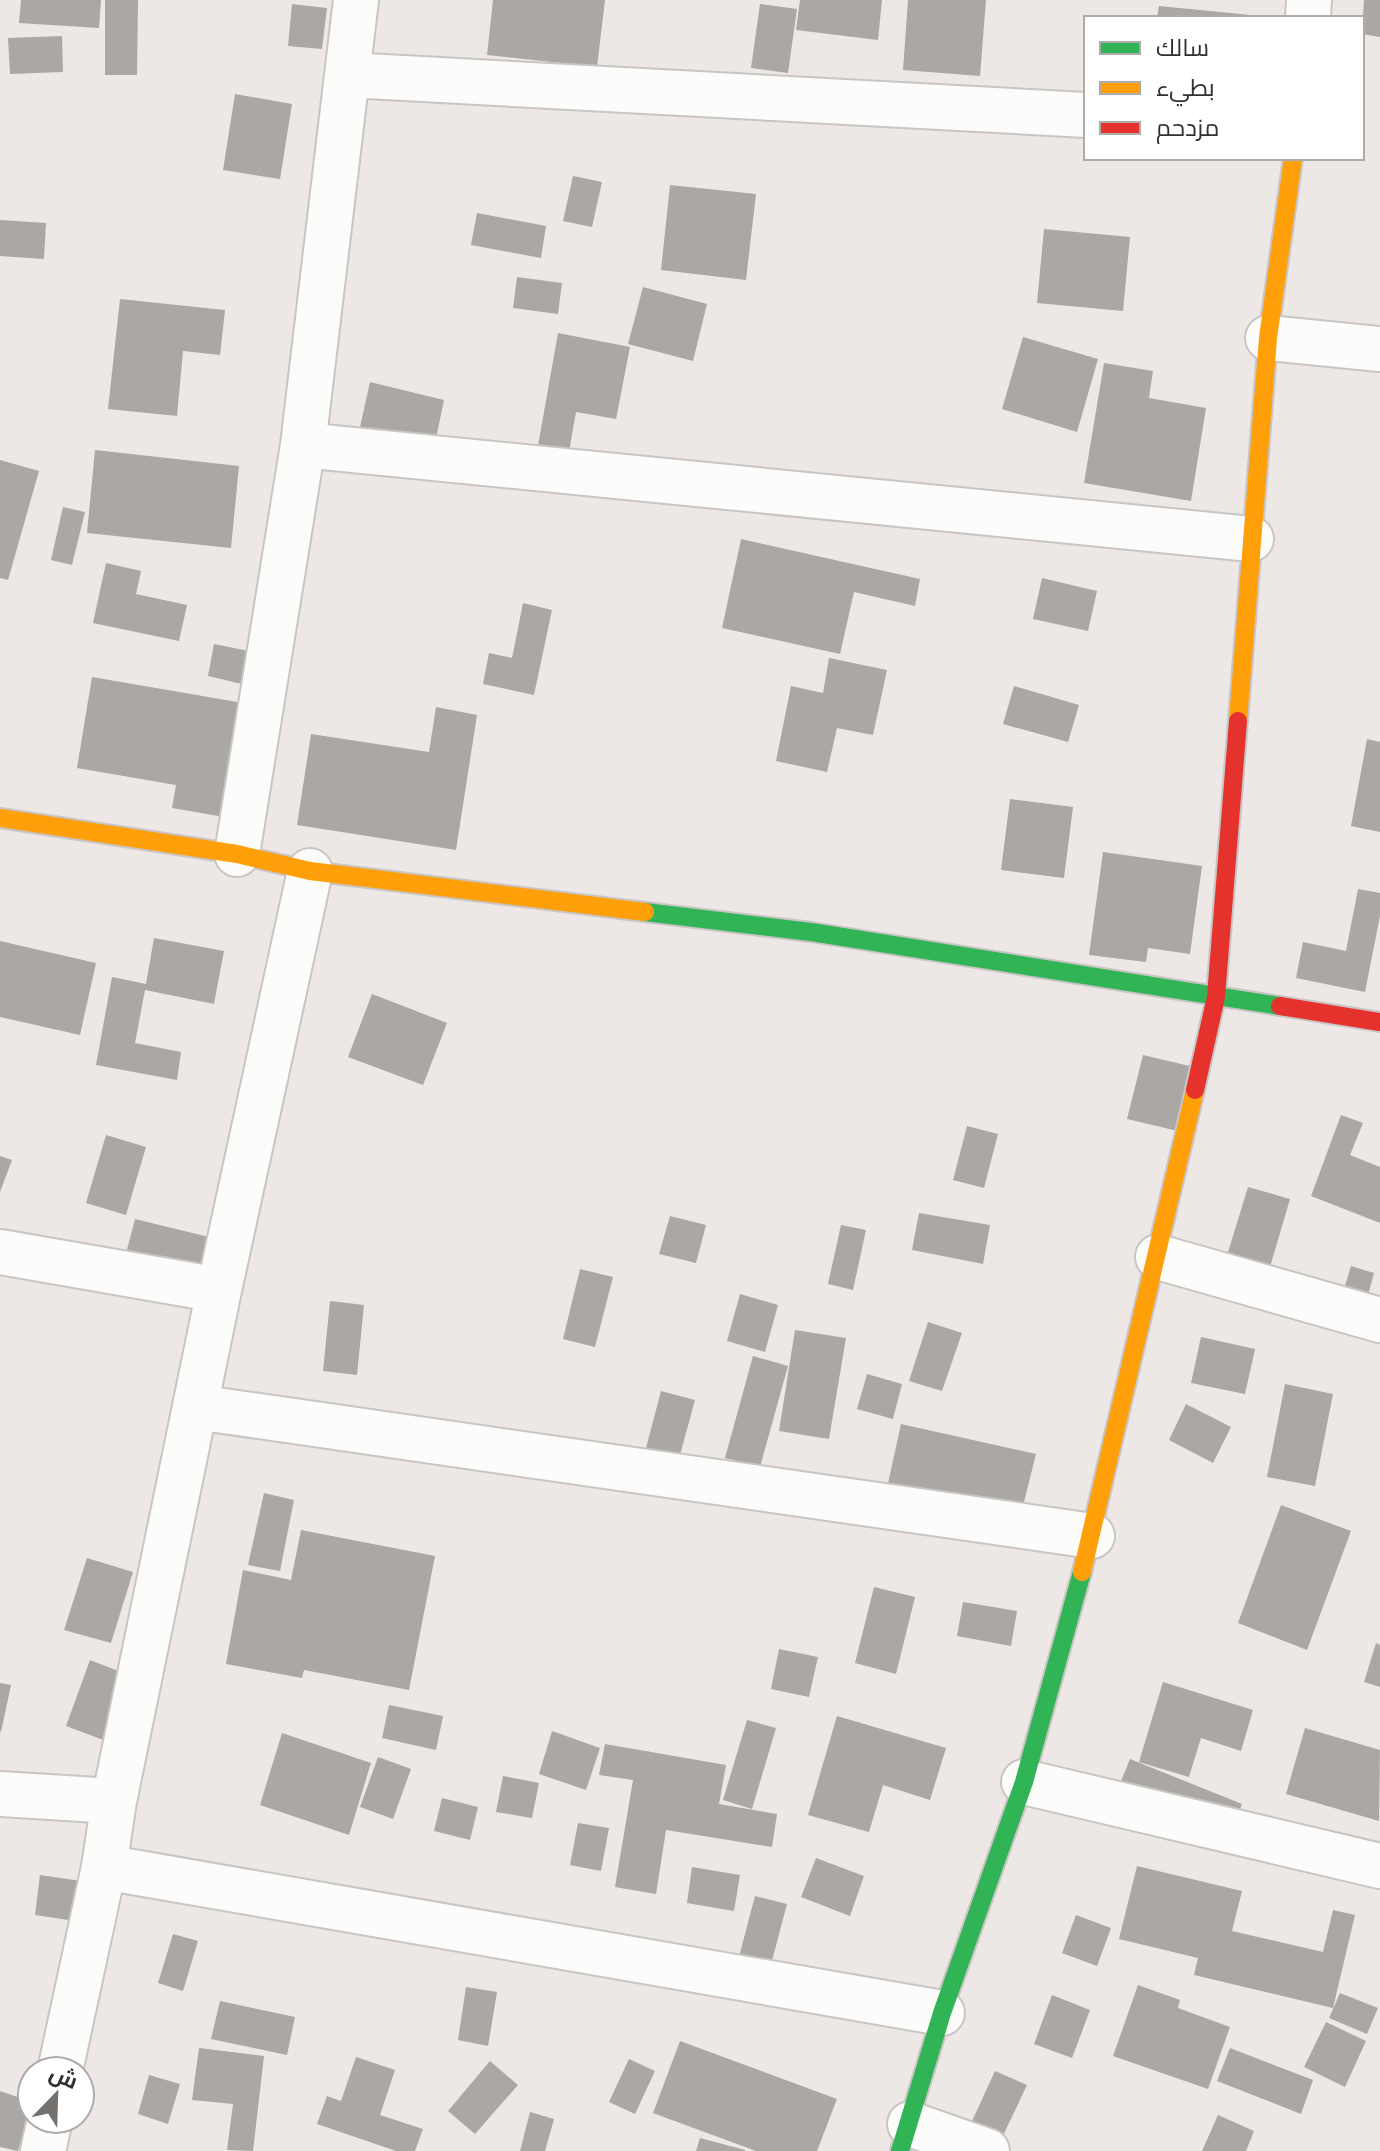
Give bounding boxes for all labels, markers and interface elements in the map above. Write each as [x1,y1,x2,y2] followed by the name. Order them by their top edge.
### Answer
[1084,16,1364,160] legend
[1156,28,1209,63] text: سالك
[1156,68,1215,107] text: بطيء
[1156,108,1219,144] text: مزدحم
[16,2055,96,2135] north arrow
[45,2055,84,2096] text: ش

